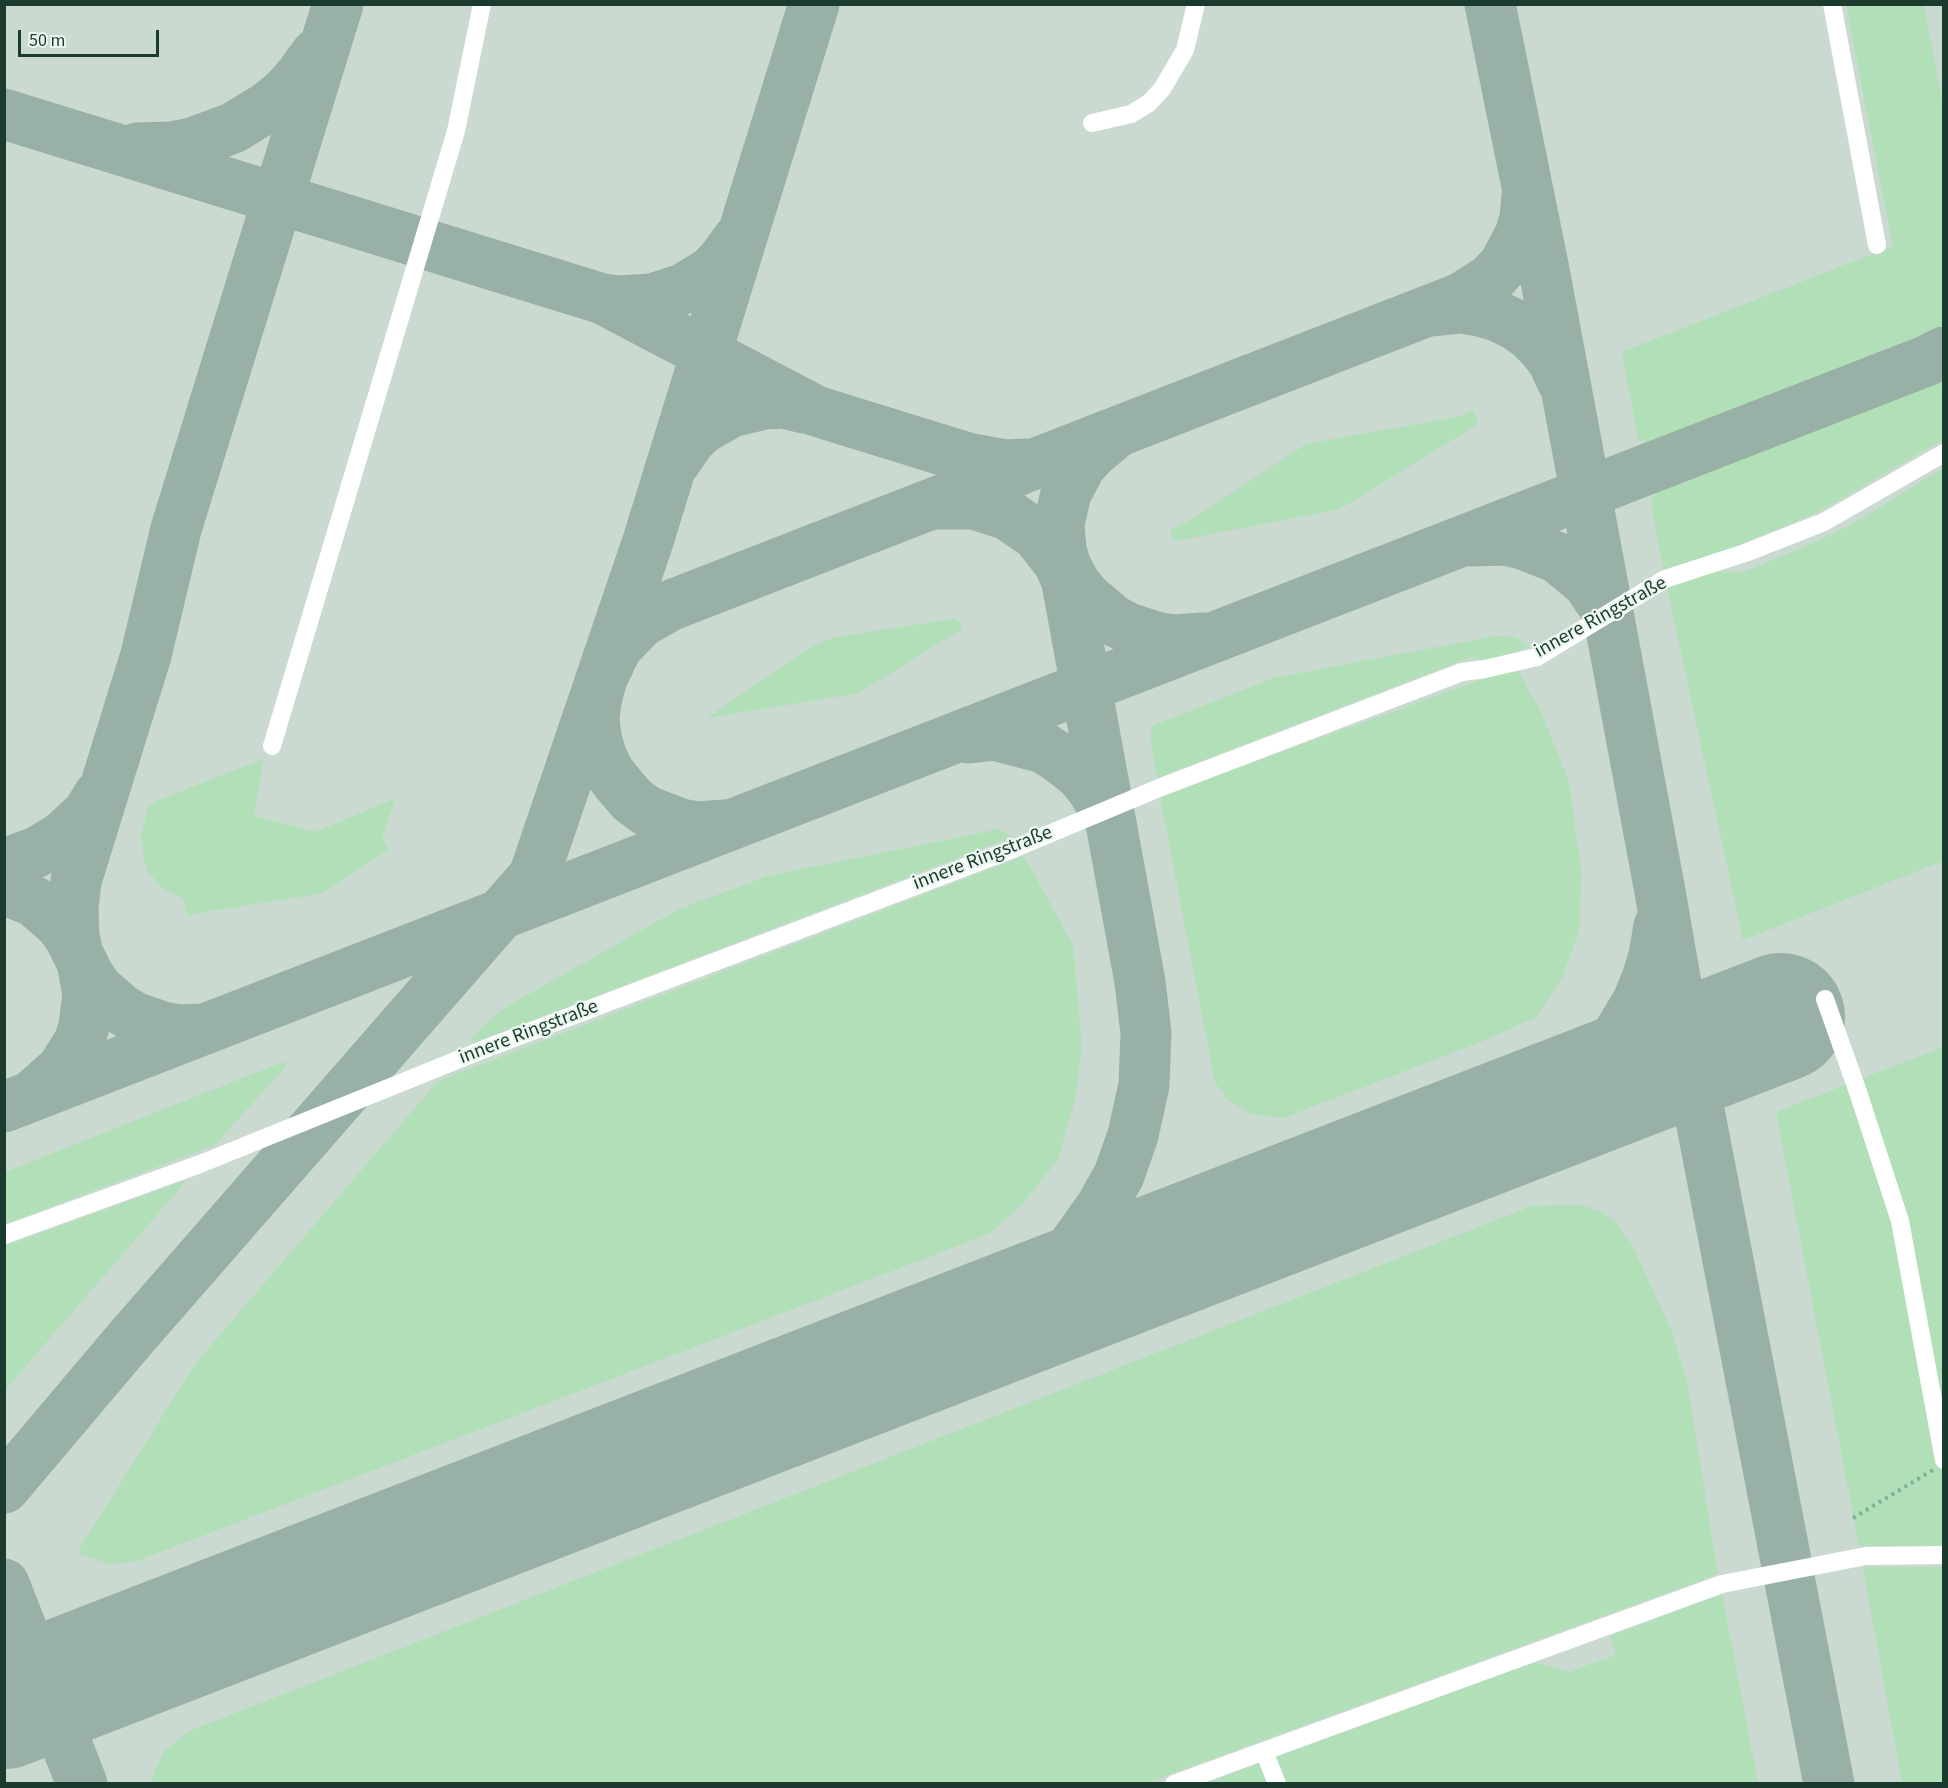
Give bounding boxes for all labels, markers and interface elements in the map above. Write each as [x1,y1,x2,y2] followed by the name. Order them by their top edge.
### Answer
[21,18,162,56] scale bar
[29,28,65,53] text: 50 m
[1531,572,1671,664] street label: innere Ringstraße
[910,821,1056,897] street label: innere Ringstraße
[456,995,602,1071] street label: innere Ringstraße

